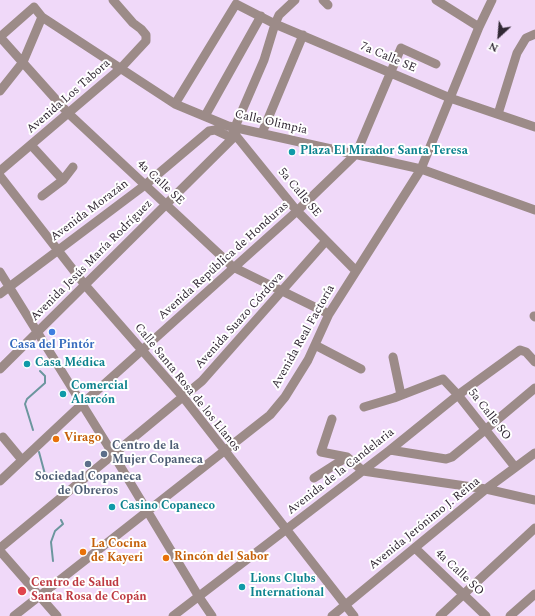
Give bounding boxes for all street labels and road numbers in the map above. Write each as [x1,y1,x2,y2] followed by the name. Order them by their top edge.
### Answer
[358,40,418,76] street label: 7a Calle SE
[24,57,114,137] street label: Avenida Los Tabora
[233,108,309,138] street label: Calle Olimpia
[133,157,187,209] street label: 4a Calle SE
[274,166,324,220] street label: 5a Calle SE
[48,177,132,245] street label: Avenida Morazán
[28,197,156,325] street label: Avenida Jesús María Rodríguez
[156,199,292,323] street label: Avenida República de Honduras
[193,270,287,372] street label: Avenida Suazo Córdova
[270,283,338,391] street label: Avenida Real Factoría
[131,321,243,455] street label: Calle Santa Rosa de los Llanos
[464,386,514,444] street label: 5a Calle SO
[285,426,397,518] street label: Avenida de la Candelaria
[367,475,483,573] street label: Avenida Jerónimo J. Reina
[432,547,486,599] street label: 4a Calle SO

